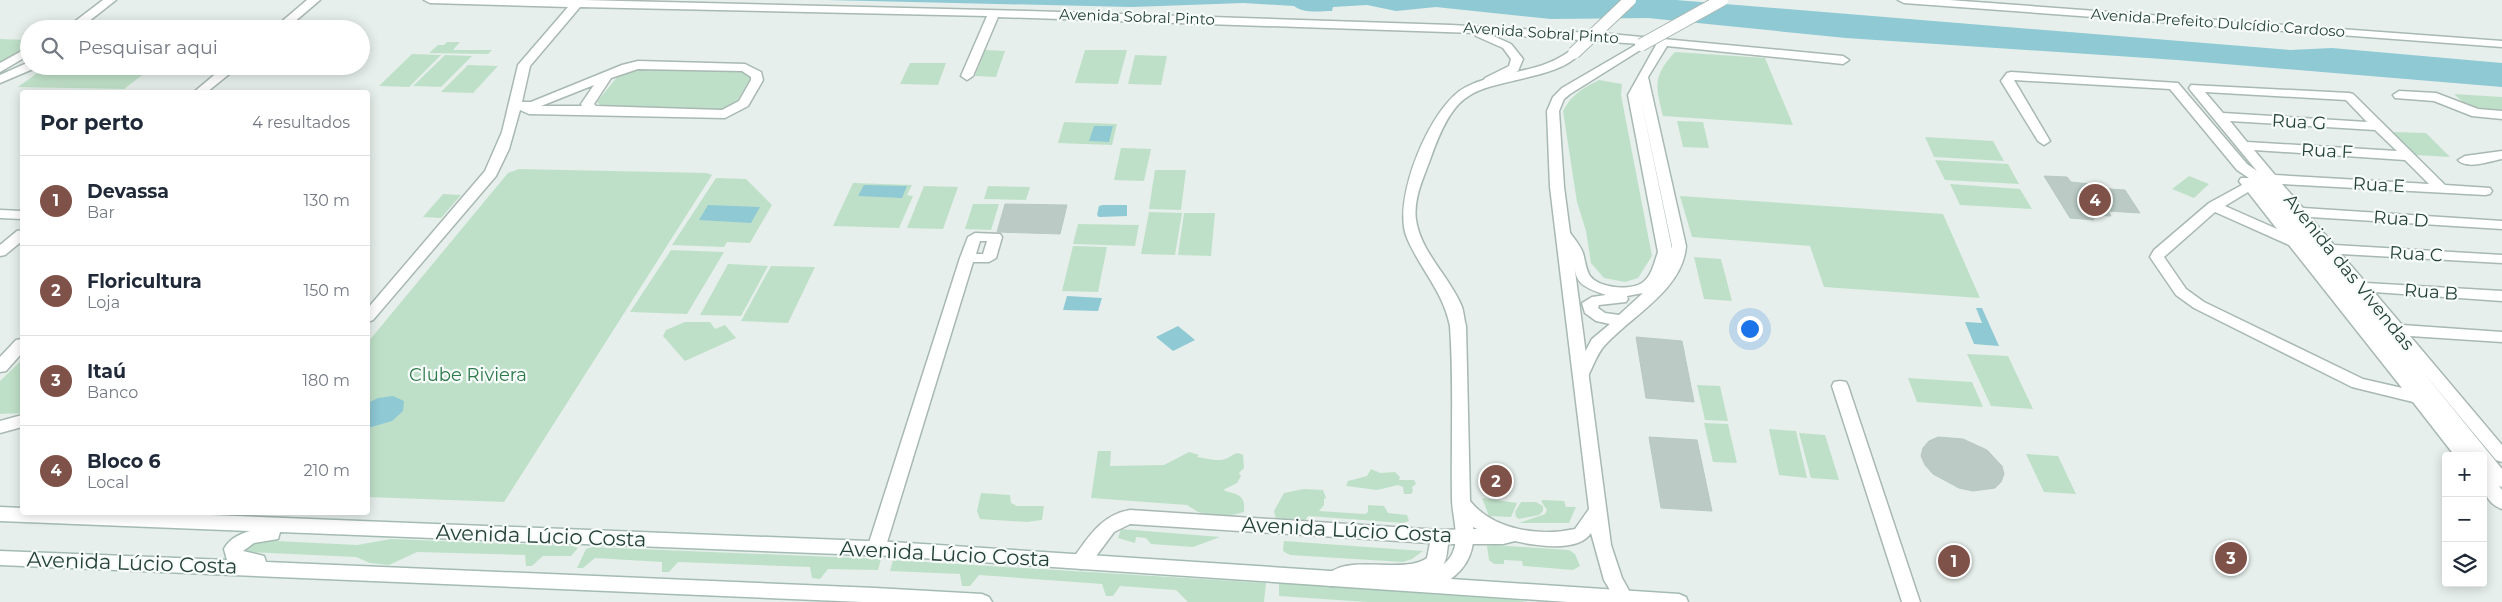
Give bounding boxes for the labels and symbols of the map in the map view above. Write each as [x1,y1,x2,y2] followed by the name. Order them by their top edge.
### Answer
[1059,4,1215,29] street label: Avenida Sobral Pinto
[2090,4,2346,41] street label: Avenida Prefeito Dulcídio Cardoso
[1463,18,1619,47] street label: Avenida Sobral Pinto
[2271,110,2327,134] street label: Rua G
[2301,139,2353,163] street label: Rua F
[2352,173,2406,197] street label: Rua E
[2079,181,2111,219] pin: 4
[2279,189,2419,355] street label: Avenida das Vivendas
[2373,206,2429,232] street label: Rua D
[2389,242,2443,266] street label: Rua C
[2403,279,2459,305] street label: Rua B
[1737,316,1763,342] your location
[409,364,527,386] park label: Clube Riviera
[1480,462,1512,500] pin: 2
[1241,512,1453,548] street label: Avenida Lúcio Costa
[435,519,647,552] street label: Avenida Lúcio Costa
[839,536,1051,572] street label: Avenida Lúcio Costa
[2215,539,2247,577] pin: 3
[1938,542,1970,580] pin: 1
[26,546,238,579] street label: Avenida Lúcio Costa

